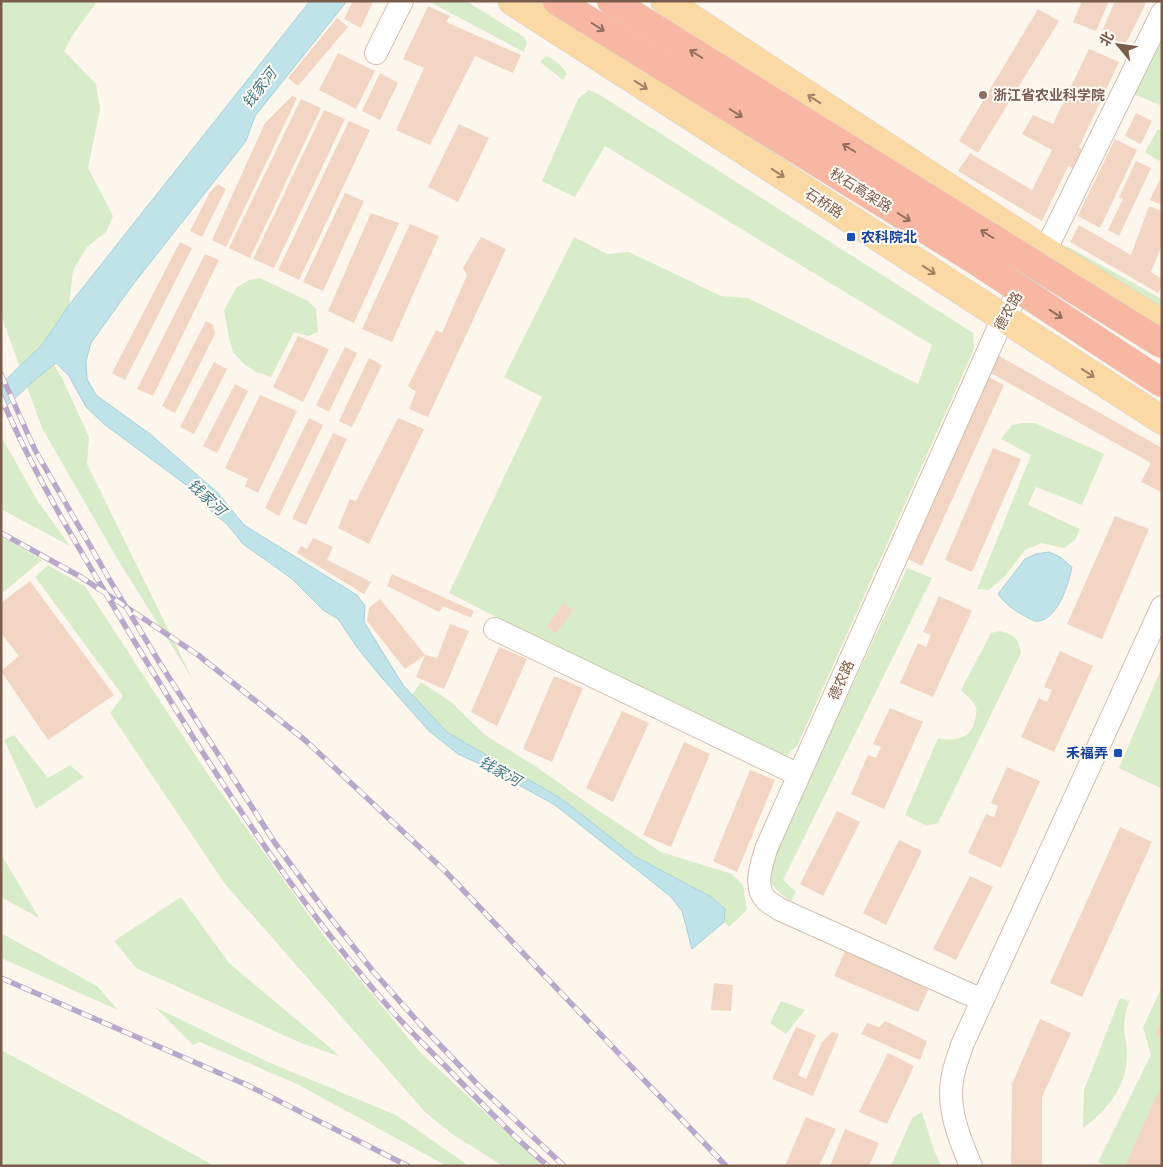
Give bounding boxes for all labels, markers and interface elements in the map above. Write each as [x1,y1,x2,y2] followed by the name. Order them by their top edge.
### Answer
[1093,20,1143,70] north arrow
[591,22,605,32] one-way arrow
[1095,28,1118,49] text: 北
[689,48,703,58] one-way arrow
[238,62,282,112] water label: 钱家河
[634,80,648,90] one-way arrow
[993,86,1105,104] place label: 浙江省农业科学院
[977,89,989,101] marker: 浙江省农业科学院
[808,94,822,104] one-way arrow
[729,108,743,118] one-way arrow
[842,143,856,154] one-way arrow
[827,164,895,216] street label: 秋石高架路
[771,167,785,178] one-way arrow
[801,184,847,222] street label: 石桥路
[897,211,911,222] one-way arrow
[861,228,917,246] place label: 农科院北
[981,228,995,238] one-way arrow
[845,231,857,243] marker: 农科院北
[922,266,936,276] one-way arrow
[990,288,1026,334] street label: 德农路
[1048,309,1062,319] one-way arrow
[1080,368,1094,378] one-way arrow
[184,475,232,521] water label: 钱家河
[824,657,858,703] street label: 德农路
[1066,744,1108,762] place label: 禾福弄
[1112,747,1124,759] marker: 禾福弄
[476,752,527,792] water label: 钱家河

